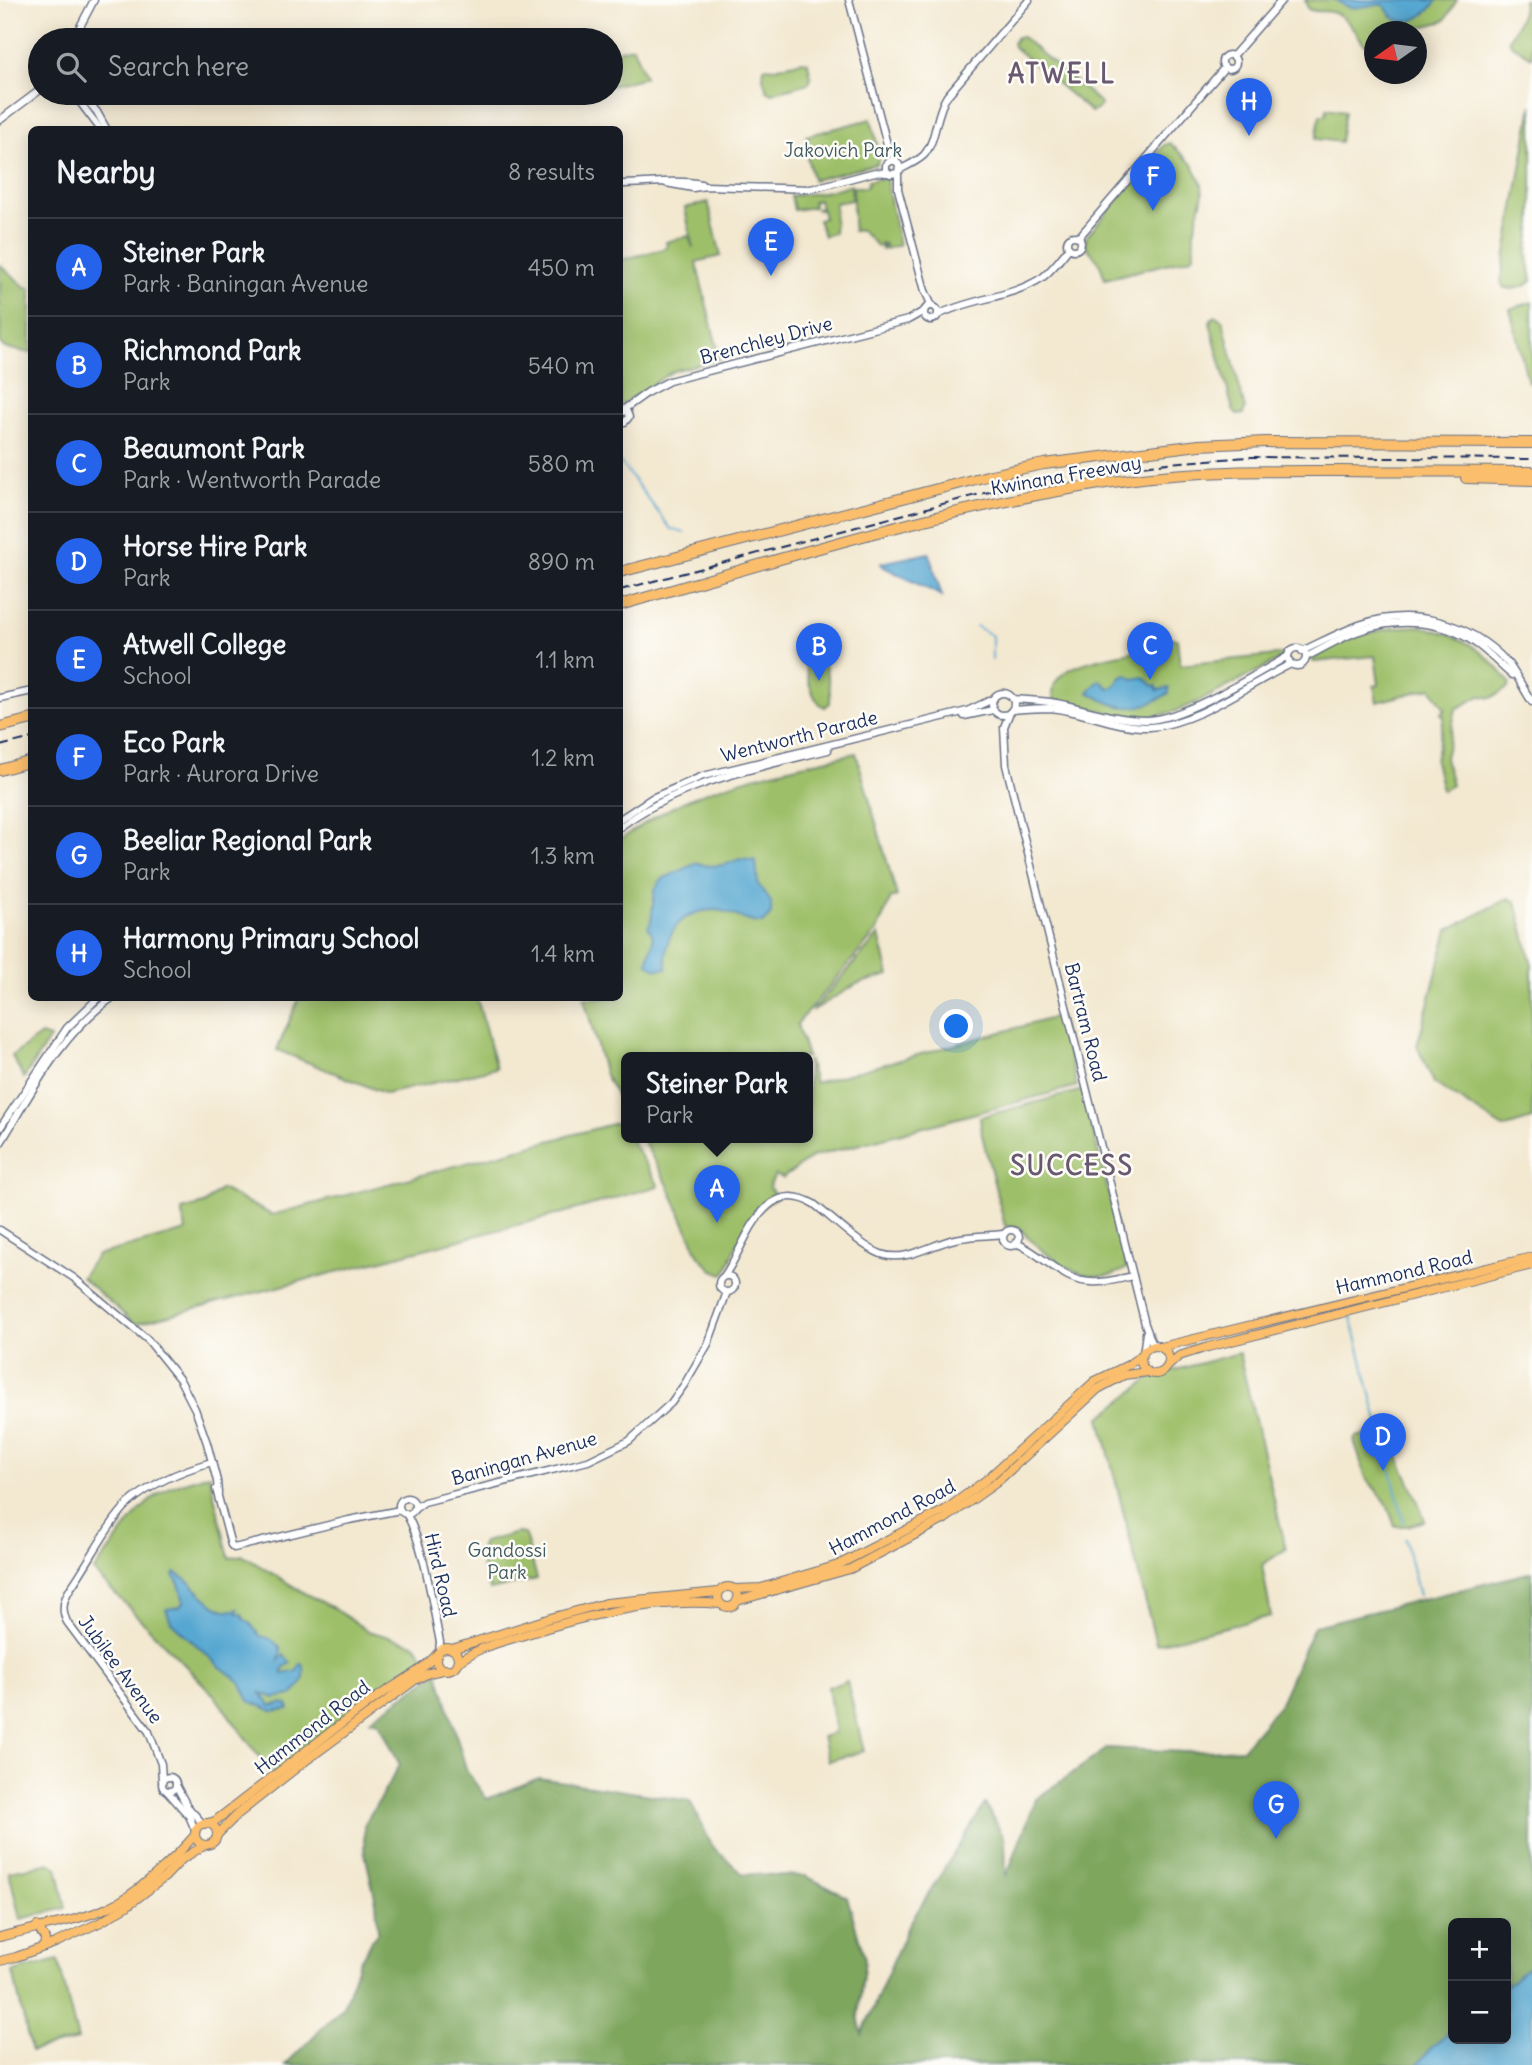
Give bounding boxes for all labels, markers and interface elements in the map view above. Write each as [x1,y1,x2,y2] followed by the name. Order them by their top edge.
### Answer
[1364,21,1427,84] north arrow
[28,28,623,105] search box
[52,48,90,86] icon: search
[108,50,249,83] text: Search here
[1008,57,1116,90] district label: ATWELL
[1226,78,1272,136] pin: H
[784,138,903,162] park label: Jakovich Park
[56,153,156,191] text: Nearby
[1130,153,1176,211] pin: F
[508,157,595,186] text: 8 results
[748,218,794,276] pin: E
[123,236,265,269] text: Steiner Park
[72,253,86,282] text: A
[528,253,595,282] text: 450 m
[123,269,368,298] text: Park · Baningan Avenue
[697,311,835,369] street label: Brenchley Drive
[123,334,301,367] text: Richmond Park
[71,351,87,380] text: B
[528,351,595,380] text: 540 m
[123,367,171,396] text: Park
[123,432,305,465] text: Beaumont Park
[71,449,87,478] text: C
[528,449,595,478] text: 580 m
[989,450,1143,500] street label: Kwinana Freeway
[123,465,381,494] text: Park · Wentworth Parade
[123,530,307,563] text: Horse Hire Park
[71,547,87,576] text: D
[528,547,595,576] text: 890 m
[123,563,171,592] text: Park
[1127,622,1173,680] pin: C
[796,623,842,681] pin: B
[123,628,286,661] text: Atwell College
[72,645,86,674] text: E
[536,645,595,674] text: 1.1 km
[123,661,192,690] text: School
[718,705,880,767] street label: Wentworth Parade
[123,726,225,759] text: Eco Park
[72,743,86,772] text: F
[531,743,595,772] text: 1.2 km
[123,759,319,788] text: Park · Aurora Drive
[123,824,372,857] text: Beeliar Regional Park
[71,841,87,870] text: G
[531,841,595,870] text: 1.3 km
[123,857,171,886] text: Park
[123,922,419,955] text: Harmony Primary School
[71,939,87,968] text: H
[531,939,595,968] text: 1.4 km
[123,955,192,984] text: School
[1060,960,1112,1084] street label: Bartram Road
[939,1009,973,1043] your location
[621,1052,813,1143] popup
[646,1067,788,1100] text: Steiner Park
[646,1100,694,1129] text: Park
[1010,1149,1134,1182] district label: SUCCESS
[694,1165,740,1223] pin: A
[1333,1245,1475,1299] street label: Hammond Road
[1360,1413,1406,1471] pin: D
[448,1426,600,1490] street label: Baningan Avenue
[825,1474,959,1560] street label: Hammond Road
[420,1531,462,1619] street label: Hird Road
[468,1538,546,1584] park label: Gandossi Park
[74,1610,168,1728] street label: Jubilee Avenue
[250,1675,374,1779] street label: Hammond Road
[1253,1781,1299,1839] pin: G
[1448,1918,1511,2044] map controls
[1448,1918,1511,1981] button: +
[1448,1981,1511,2044] button: −

